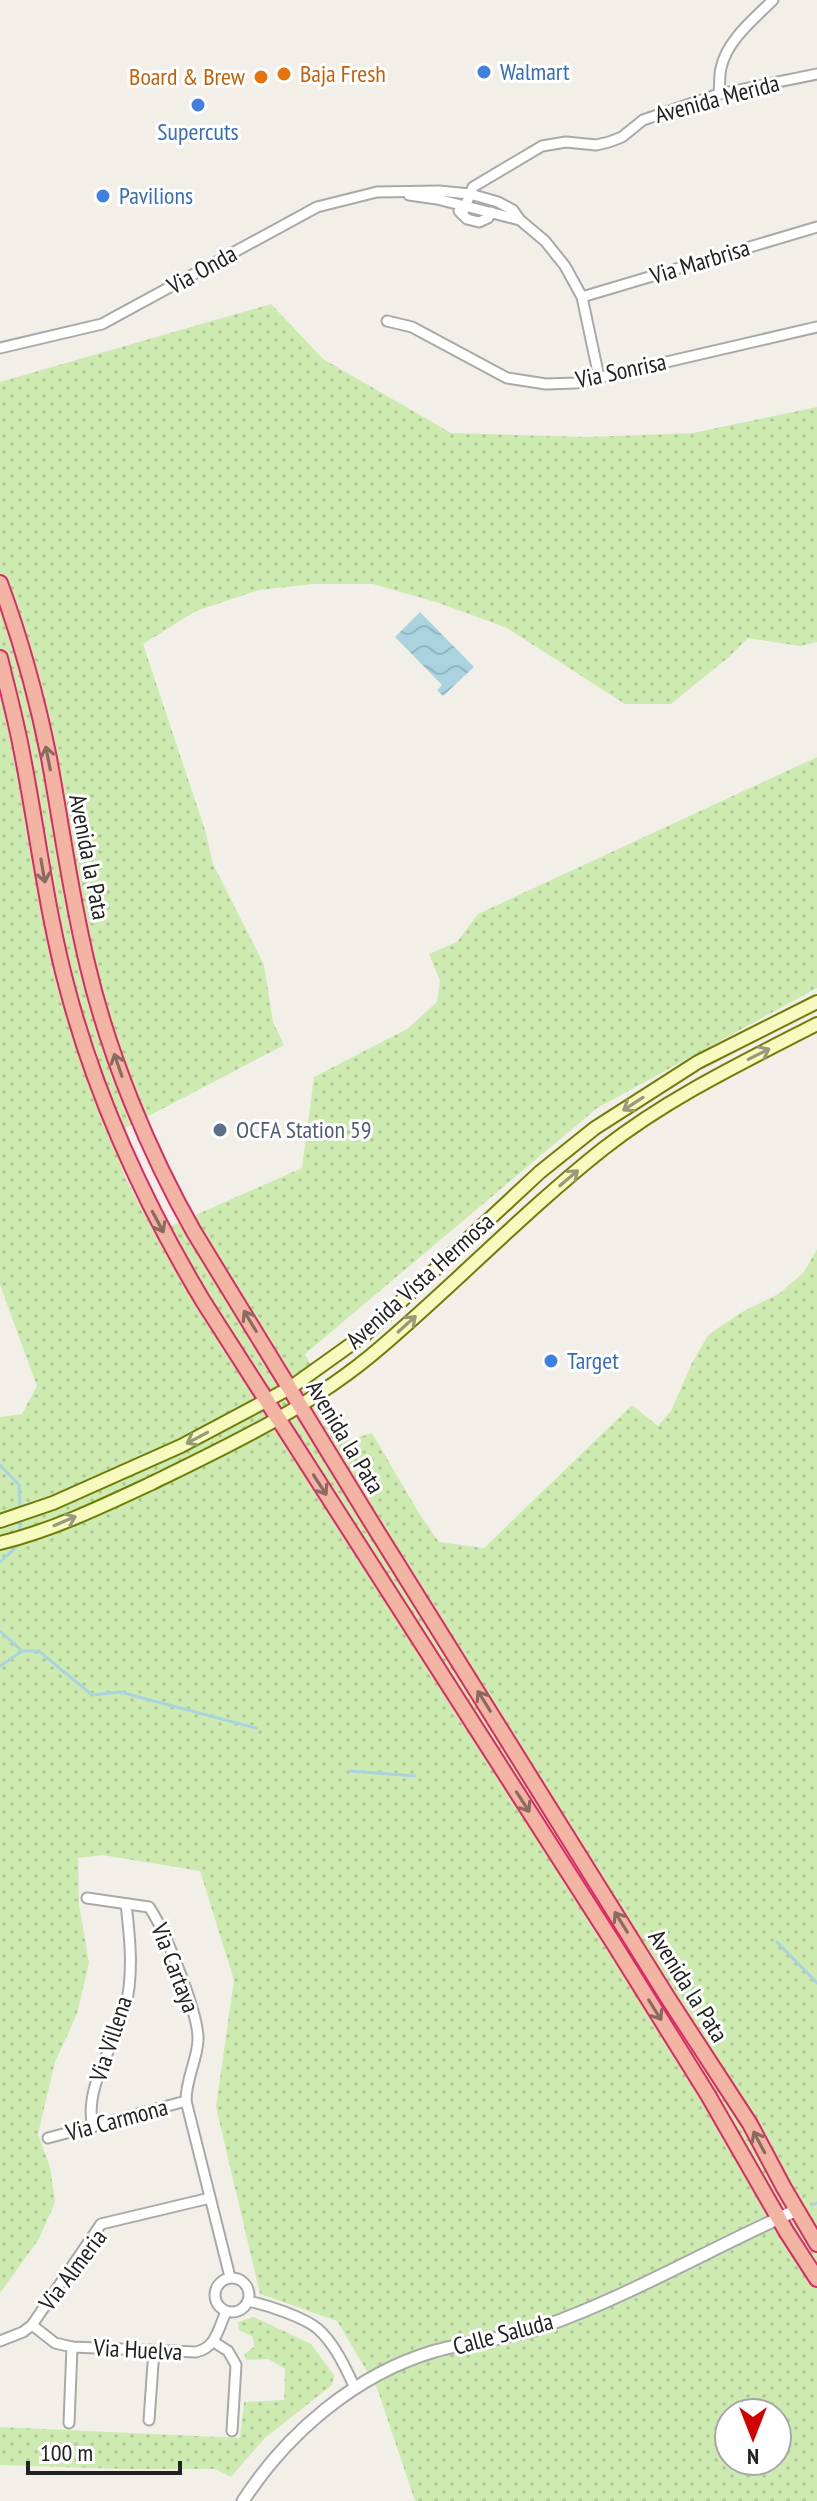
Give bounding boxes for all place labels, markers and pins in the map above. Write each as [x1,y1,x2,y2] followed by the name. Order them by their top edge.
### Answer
[500,56,570,87] place label: Walmart
[300,58,386,89] place label: Baja Fresh
[129,61,246,92] place label: Board & Brew
[475,63,493,81] marker: Walmart
[275,65,293,83] marker: Baja Fresh
[252,68,270,86] marker: Board & Brew
[189,96,207,114] marker: Supercuts
[157,116,239,147] place label: Supercuts
[119,180,193,211] place label: Pavilions
[94,187,112,205] marker: Pavilions
[236,1114,372,1145] place label: OCFA Station 59
[211,1121,229,1139] marker: OCFA Station 59
[567,1345,619,1376] place label: Target
[542,1352,560,1370] marker: Target

